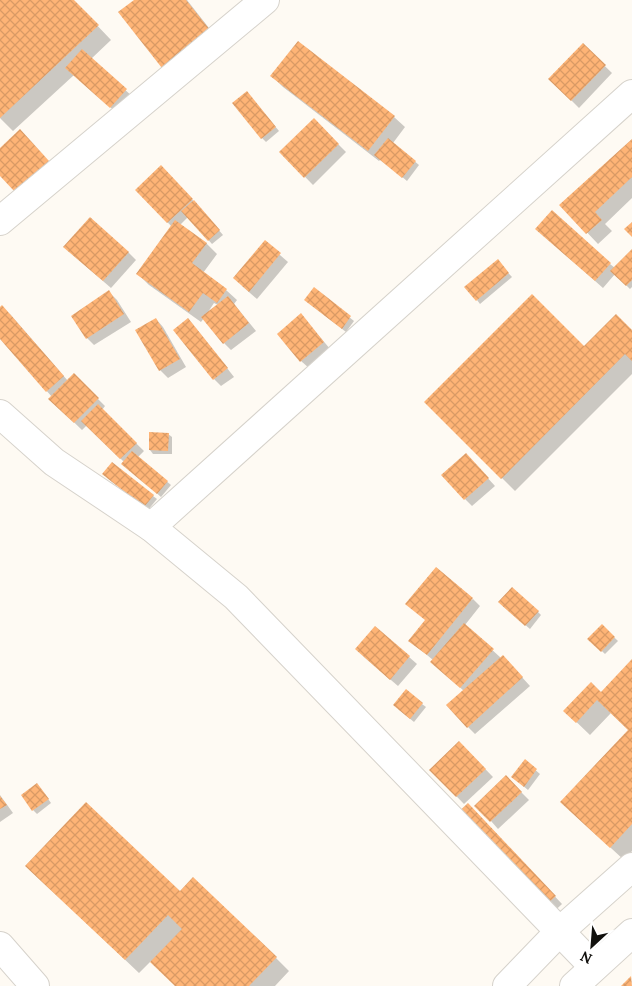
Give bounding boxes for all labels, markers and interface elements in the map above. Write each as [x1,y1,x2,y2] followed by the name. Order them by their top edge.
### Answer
[567,921,617,971] north arrow
[577,947,595,968] text: N

